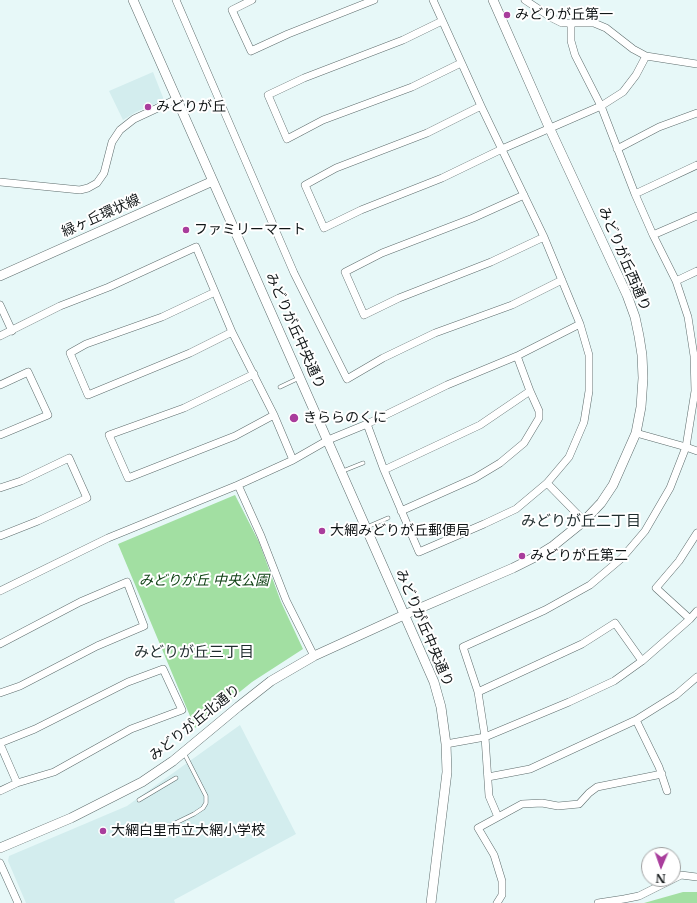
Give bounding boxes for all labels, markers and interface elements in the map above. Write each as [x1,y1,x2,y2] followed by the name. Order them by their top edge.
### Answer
[515,7,613,23] place label: みどりが丘第一
[502,10,512,20] marker: みどりが丘第一
[156,99,226,115] place label: みどりが丘
[143,102,153,112] marker: みどりが丘
[59,191,143,241] street label: 緑ヶ丘環状線
[594,204,654,314] street label: みどりが丘西通り
[194,222,306,238] place label: ファミリーマート
[181,225,191,235] marker: ファミリーマート
[262,270,328,392] street label: みどりが丘中央通り
[303,410,387,426] place label: きららのくに
[288,412,300,424] marker: きららのくに
[521,513,641,531] district label: みどりが丘二丁目
[330,523,470,539] place label: 大網みどりが丘郵便局
[317,526,327,536] marker: 大網みどりが丘郵便局
[530,548,628,564] place label: みどりが丘第二
[517,551,527,561] marker: みどりが丘第二
[392,567,456,689] street label: みどりが丘中央通り
[139,573,269,589] park label: みどりが丘 中央公園
[134,644,254,662] district label: みどりが丘三丁目
[146,681,244,765] street label: みどりが丘北通り
[111,823,265,839] place label: 大網白里市立大網小学校
[98,826,108,836] marker: 大網白里市立大網小学校
[641,847,681,887] north arrow
[655,871,666,885] text: N

